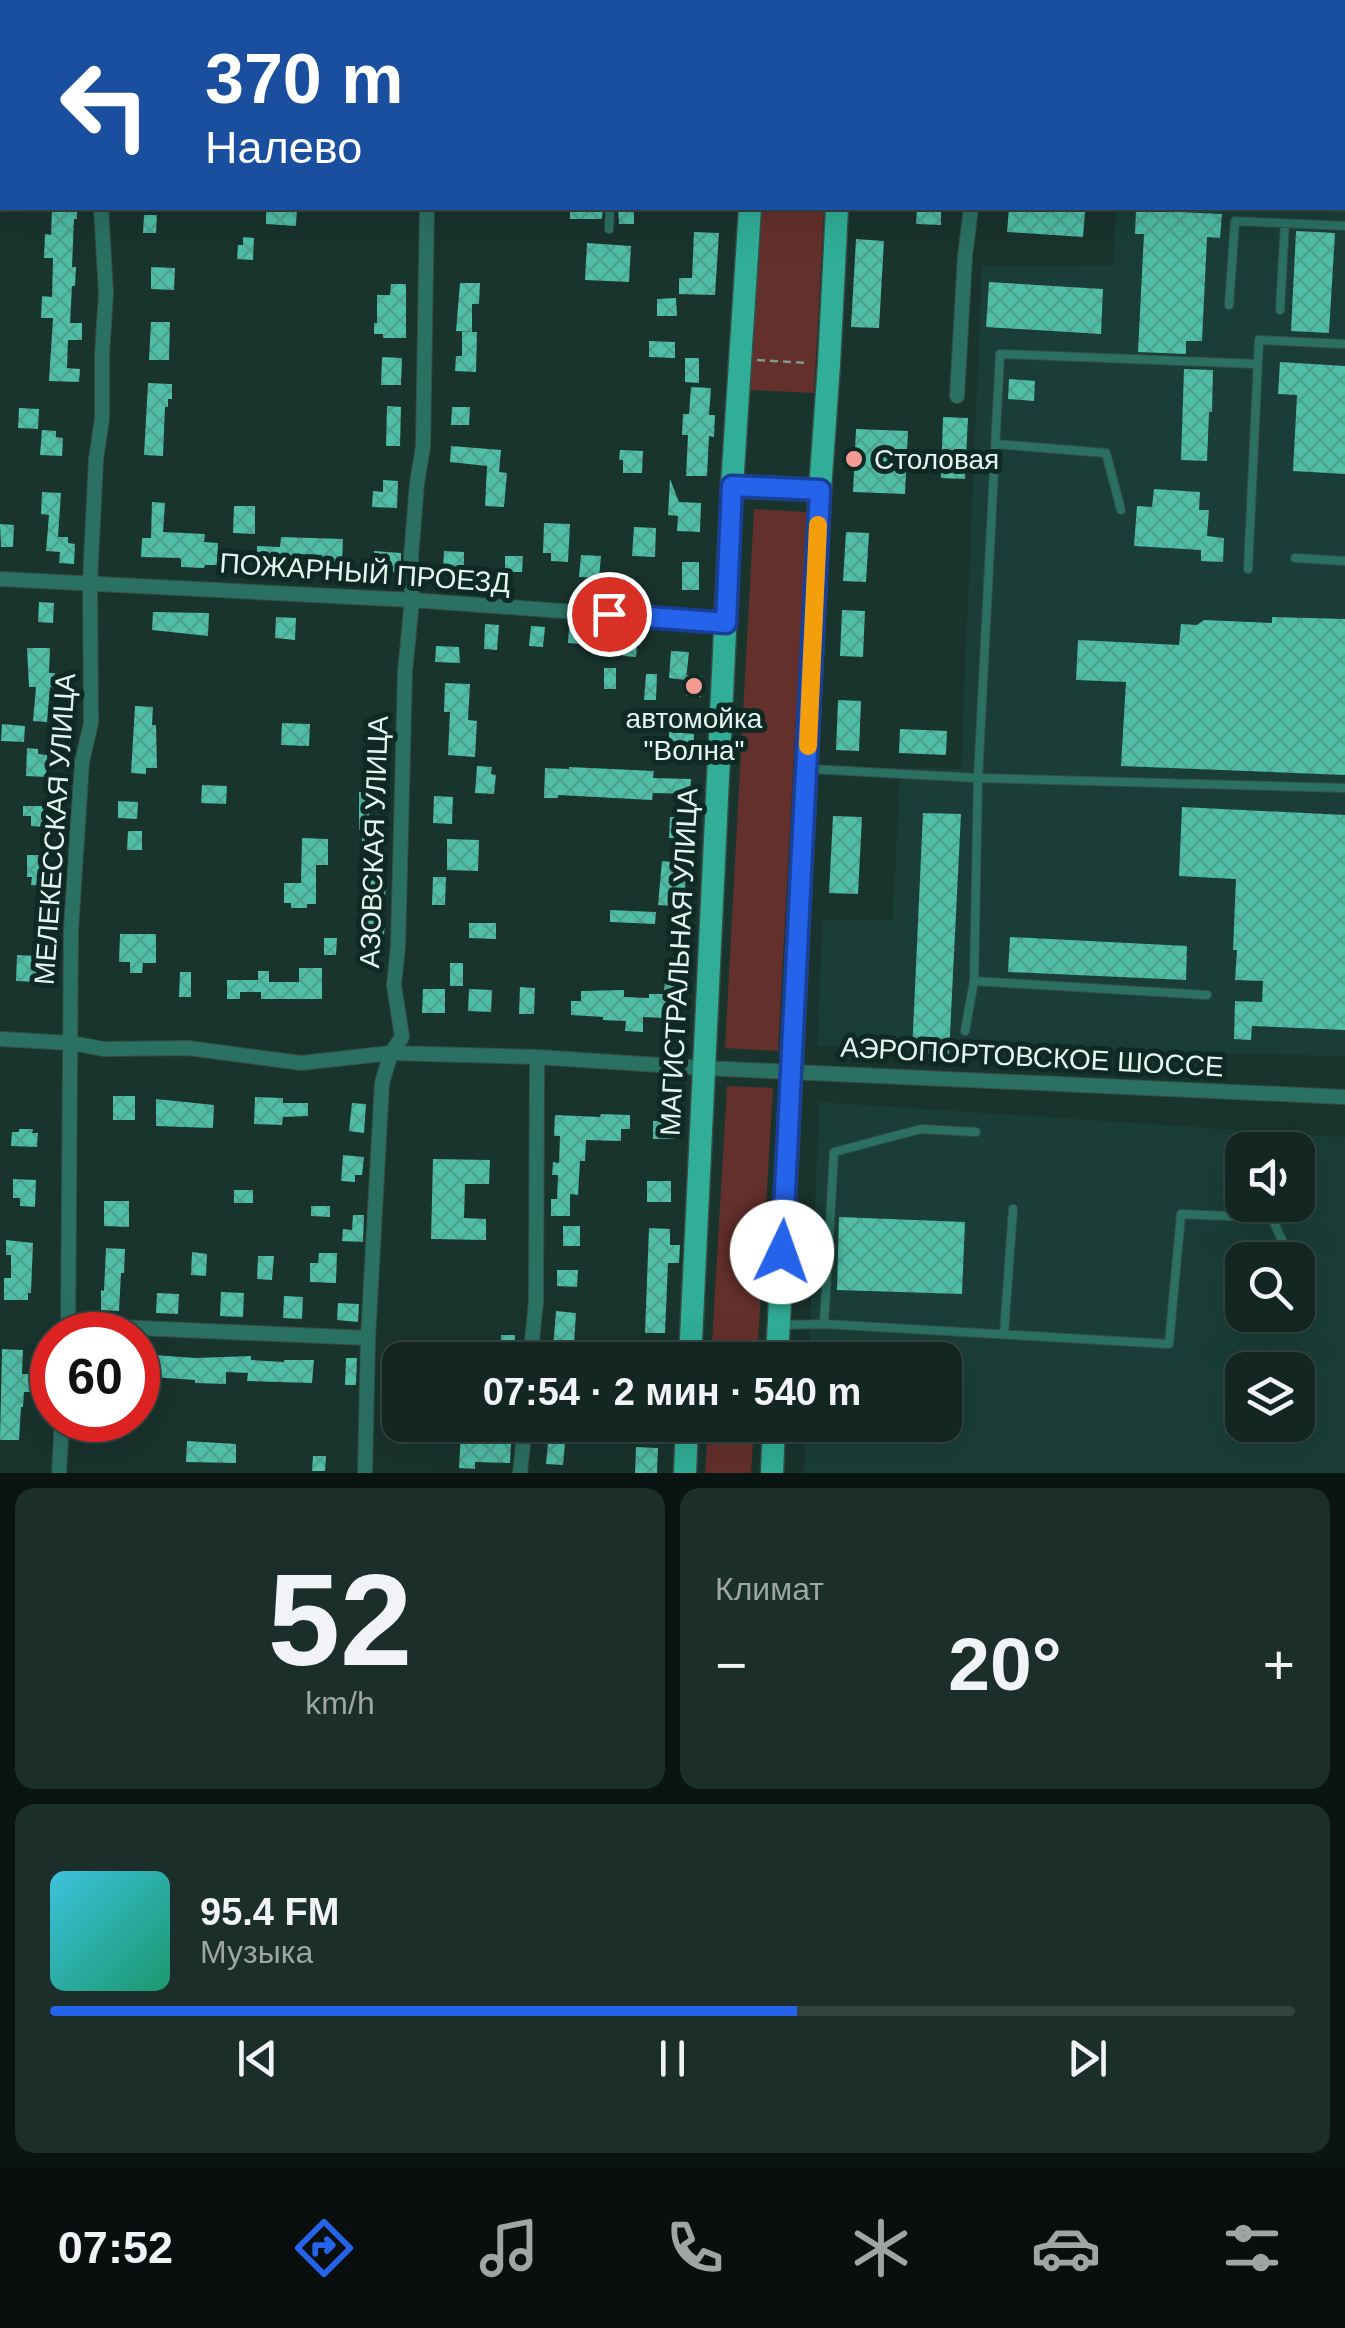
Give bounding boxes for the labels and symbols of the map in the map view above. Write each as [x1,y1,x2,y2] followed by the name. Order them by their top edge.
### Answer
[874,444,999,475] place label: Столовая
[843,448,865,470] marker: Столовая
[219,547,511,599] street label: ПОЖАРНЫЙ ПРОЕЗД
[567,572,652,657] pin
[29,672,81,986] street label: МЕЛЕКЕССКАЯ УЛИЦА
[683,675,705,697] marker: автомойка "Волна"
[626,703,763,766] place label: автомойка "Волна"
[354,715,394,969] street label: АЗОВСКАЯ УЛИЦА
[654,787,704,1137] street label: МАГИСТРАЛЬНАЯ УЛИЦА
[840,1031,1224,1083] street label: АЭРОПОРТОВСКОЕ ШОССЕ
[730,1200,834,1304] position arrow
[30,1312,160,1442] speed limit sign: 60

